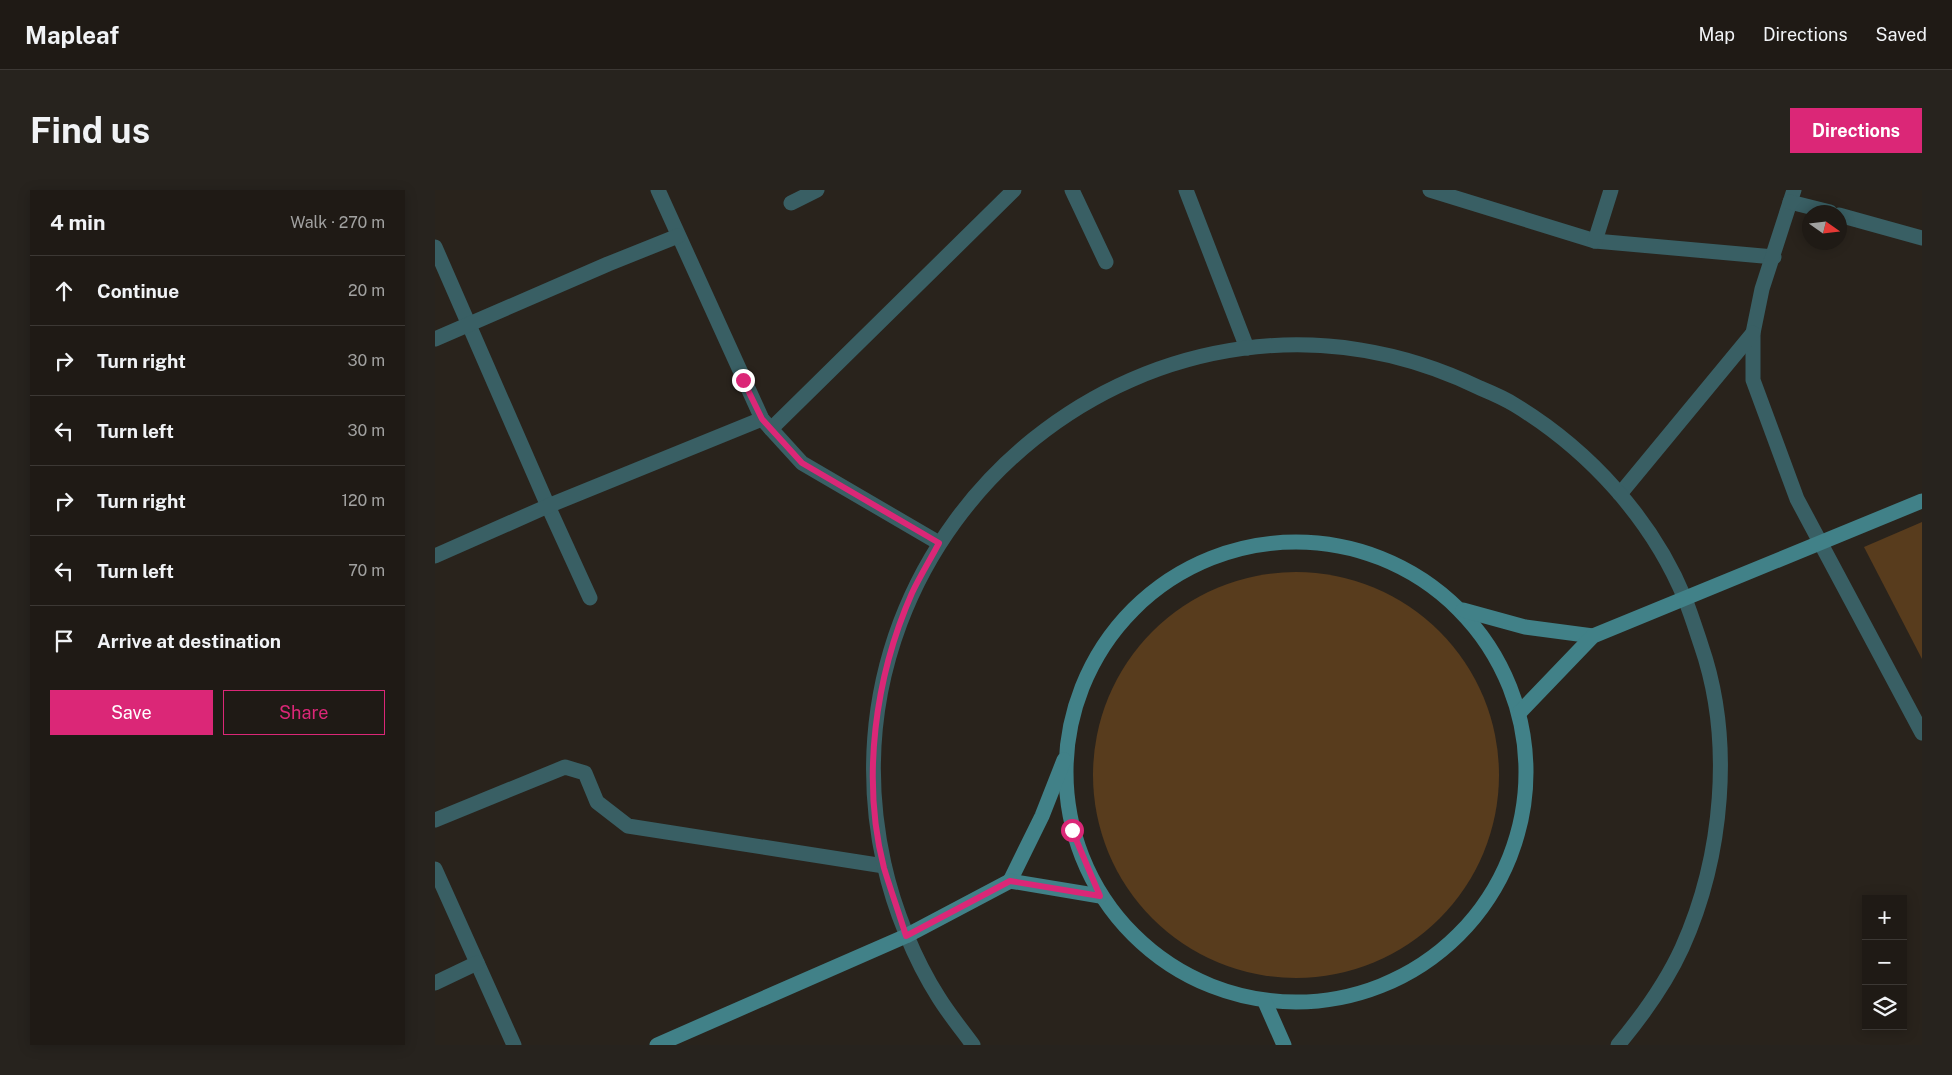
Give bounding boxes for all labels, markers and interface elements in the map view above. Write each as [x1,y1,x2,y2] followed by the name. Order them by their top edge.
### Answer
[25,21,119,49] text: Mapleaf
[1698,24,1735,45] text: Map
[1763,24,1848,45] text: Directions
[1876,24,1927,45] text: Saved
[1790,108,1922,153] button: Directions
[30,110,150,151] text: Find us
[1802,205,1847,250] north arrow
[50,210,105,235] text: 4 min
[290,213,385,232] text: Walk · 270 m
[50,277,78,305] icon: ahead
[97,280,179,302] text: Continue
[348,281,385,300] text: 20 m
[50,347,78,375] icon: right
[97,350,186,372] text: Turn right
[348,351,385,370] text: 30 m
[732,369,755,392] route end
[50,417,78,445] icon: left
[97,420,174,442] text: Turn left
[348,421,385,440] text: 30 m
[50,487,78,515] icon: right
[97,490,186,512] text: Turn right
[341,491,385,510] text: 120 m
[50,557,78,585] icon: left
[97,560,174,582] text: Turn left
[348,561,385,580] text: 70 m
[50,627,78,655] icon: arrive
[97,630,281,652] text: Arrive at destination
[50,690,213,735] button: Save
[223,690,385,735] button: Share
[1061,819,1084,842] route start
[1862,895,1907,1030] map controls
[1862,895,1907,940] button: +
[1862,940,1907,985] button: −
[1862,985,1907,1030] button: layers

